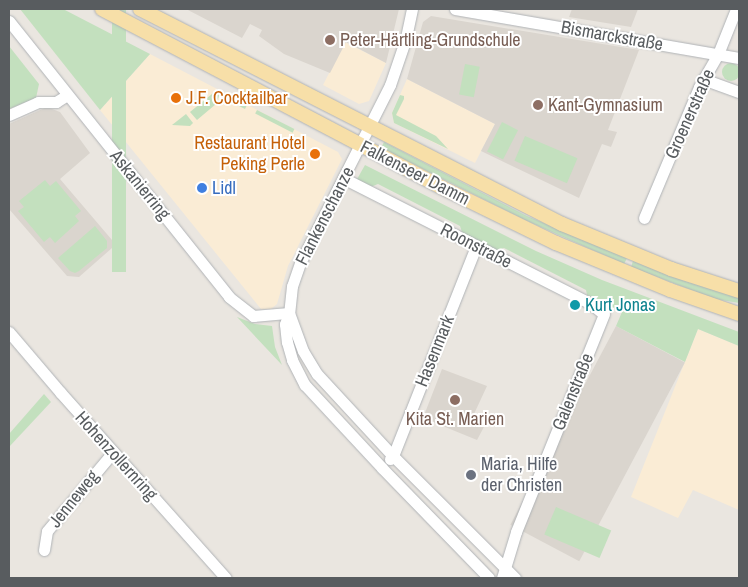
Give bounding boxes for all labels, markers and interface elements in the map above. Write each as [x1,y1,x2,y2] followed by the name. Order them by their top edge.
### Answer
[559,16,665,56] street label: Bismarckstraße
[340,29,520,51] place label: Peter-Härtling-Grundschule
[324,34,336,46] marker: Peter-Härtling-Grundschule
[661,66,719,162] street label: Groenerstraße
[186,87,288,109] place label: J.F. Cocktailbar
[170,92,182,104] marker: J.F. Cocktailbar
[548,94,663,116] place label: Kant-Gymnasium
[532,99,544,111] marker: Kant-Gymnasium
[194,133,305,176] place label: Restaurant Hotel Peking Perle
[357,136,473,210] street label: Falkenseer Damm
[105,146,175,224] street label: Askanierring
[309,148,321,160] marker: Restaurant Hotel Peking Perle
[291,163,359,269] street label: Flankenschanze
[212,177,236,199] place label: Lidl
[196,182,208,194] marker: Lidl
[437,219,515,273] street label: Roonstraße
[585,294,656,316] place label: Kurt Jonas
[569,299,581,311] marker: Kurt Jonas
[411,312,459,390] street label: Hasenmark
[548,350,598,434] street label: Galenstraße
[449,394,461,406] marker: Kita St. Marien
[70,407,162,505] street label: Hohenzollernring
[406,408,504,430] place label: Kita St. Marien
[481,454,562,496] place label: Maria, Hilfe der Christen
[44,466,104,532] street label: Jenneweg
[465,469,477,481] marker: Maria, Hilfe der Christen

